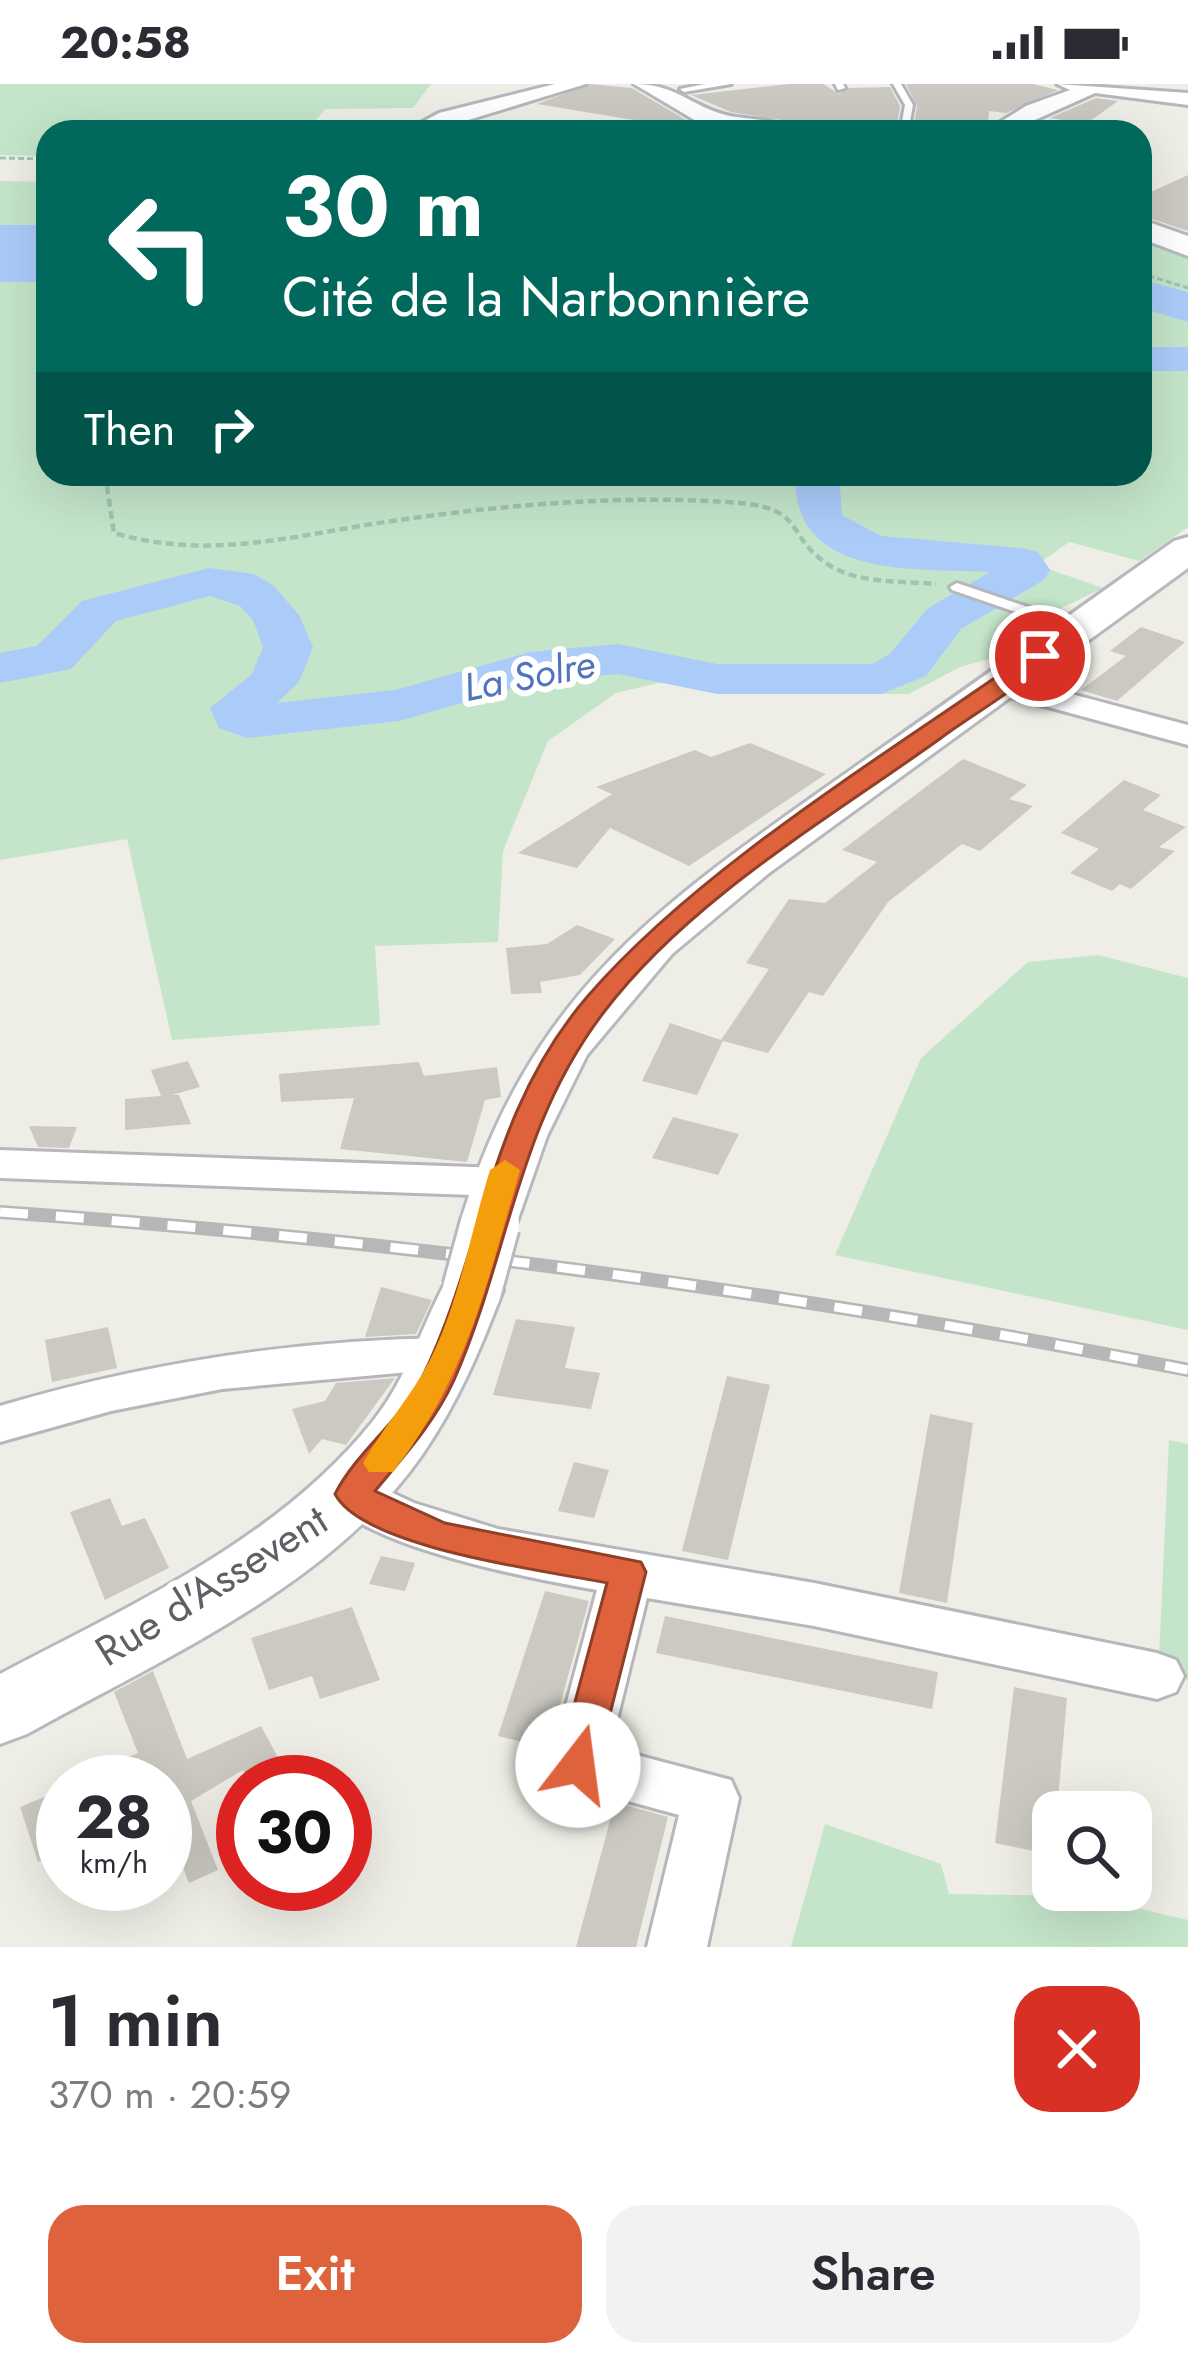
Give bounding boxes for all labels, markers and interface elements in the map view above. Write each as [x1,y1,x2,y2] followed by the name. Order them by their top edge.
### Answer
[60,10,191,75] text: 20:58
[282,146,484,268] text: 30 m
[84,168,240,324] icon: left
[282,258,810,336] text: Cité de la Narbonnière
[199,396,265,462] icon: right
[84,397,175,462] text: Then
[989,605,1091,707] pin
[1007,623,1073,689] icon: arrive
[459,635,600,716] water label: La Solre
[83,1490,339,1681] street label: Rue d'Assevent
[515,1702,641,1828] position arrow
[216,1755,372,1911] speed limit sign: 30
[76,1774,152,1861] text: 28
[1032,1791,1152,1911] map controls
[1032,1791,1152,1911] button: search
[80,1841,148,1884] text: km/h
[48,1969,223,2073] text: 1 min
[1014,1986,1140,2112] button: close
[48,2066,292,2123] text: 370 m · 20:59
[48,2205,582,2343] button: Exit
[606,2205,1140,2343] button: Share

